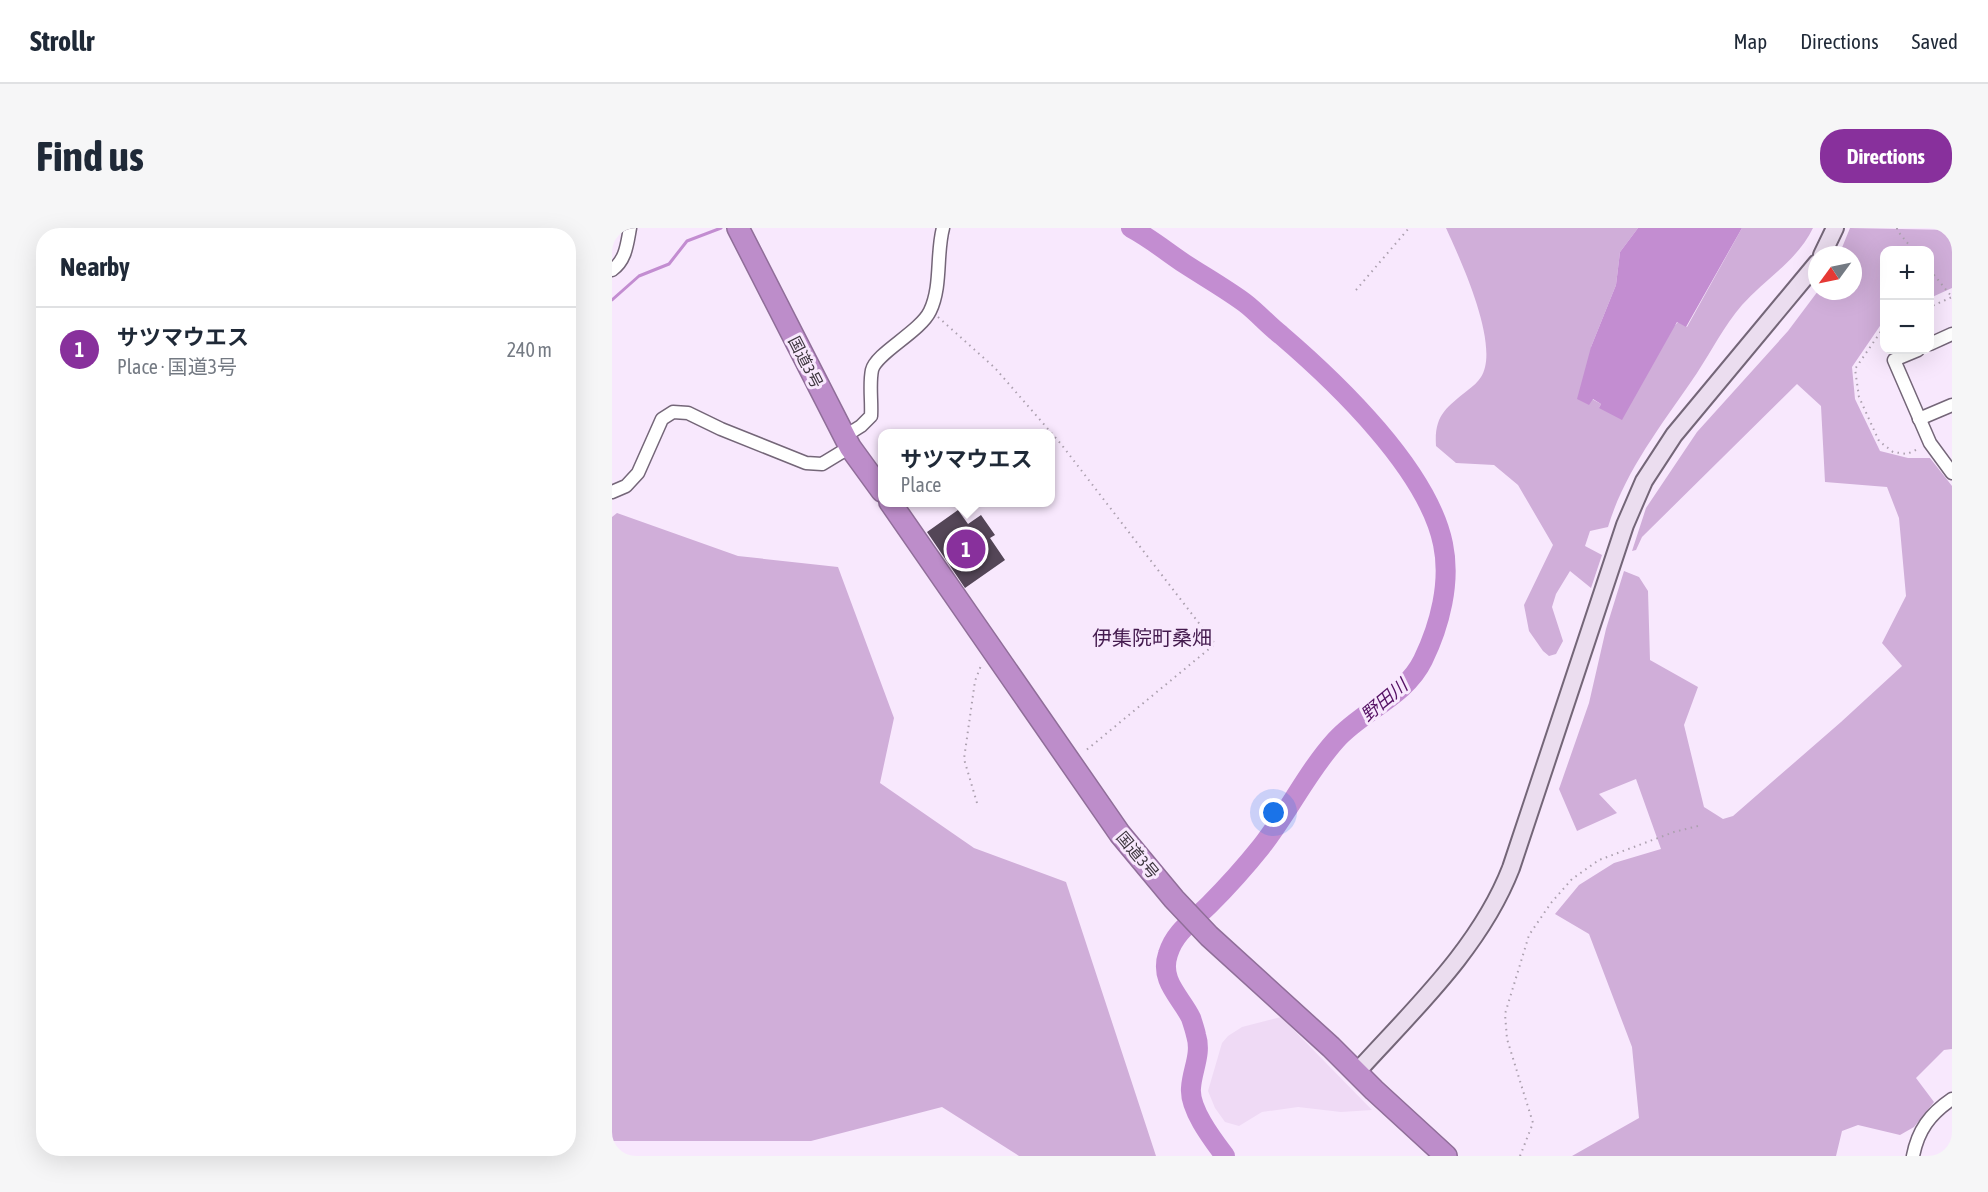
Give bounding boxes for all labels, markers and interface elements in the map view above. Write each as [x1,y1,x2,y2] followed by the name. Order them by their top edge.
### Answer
[30,25,94,57] text: Strollr
[1733,29,1767,53] text: Map
[1800,29,1879,53] text: Directions
[1912,29,1958,53] text: Saved
[1820,129,1952,183] button: Directions
[36,132,144,180] text: Find us
[1808,246,1862,300] north arrow
[1880,246,1934,354] map controls
[1880,246,1934,300] button: +
[60,252,130,282] text: Nearby
[1880,300,1934,354] button: −
[117,324,249,350] text: サツマウエス
[785,333,827,391] street label: 国道3号
[75,338,84,361] text: 1
[507,338,552,361] text: 240 m
[117,355,237,378] text: Place · 国道3号
[878,429,1055,507] popup
[900,446,1033,472] text: サツマウエス
[900,473,941,496] text: Place
[946,526,986,572] pin: 1
[1092,626,1212,649] district label: 伊集院町桑畑
[1357,673,1413,725] water label: 野田川
[1259,798,1288,827] your location
[1113,828,1163,882] street label: 国道3号

